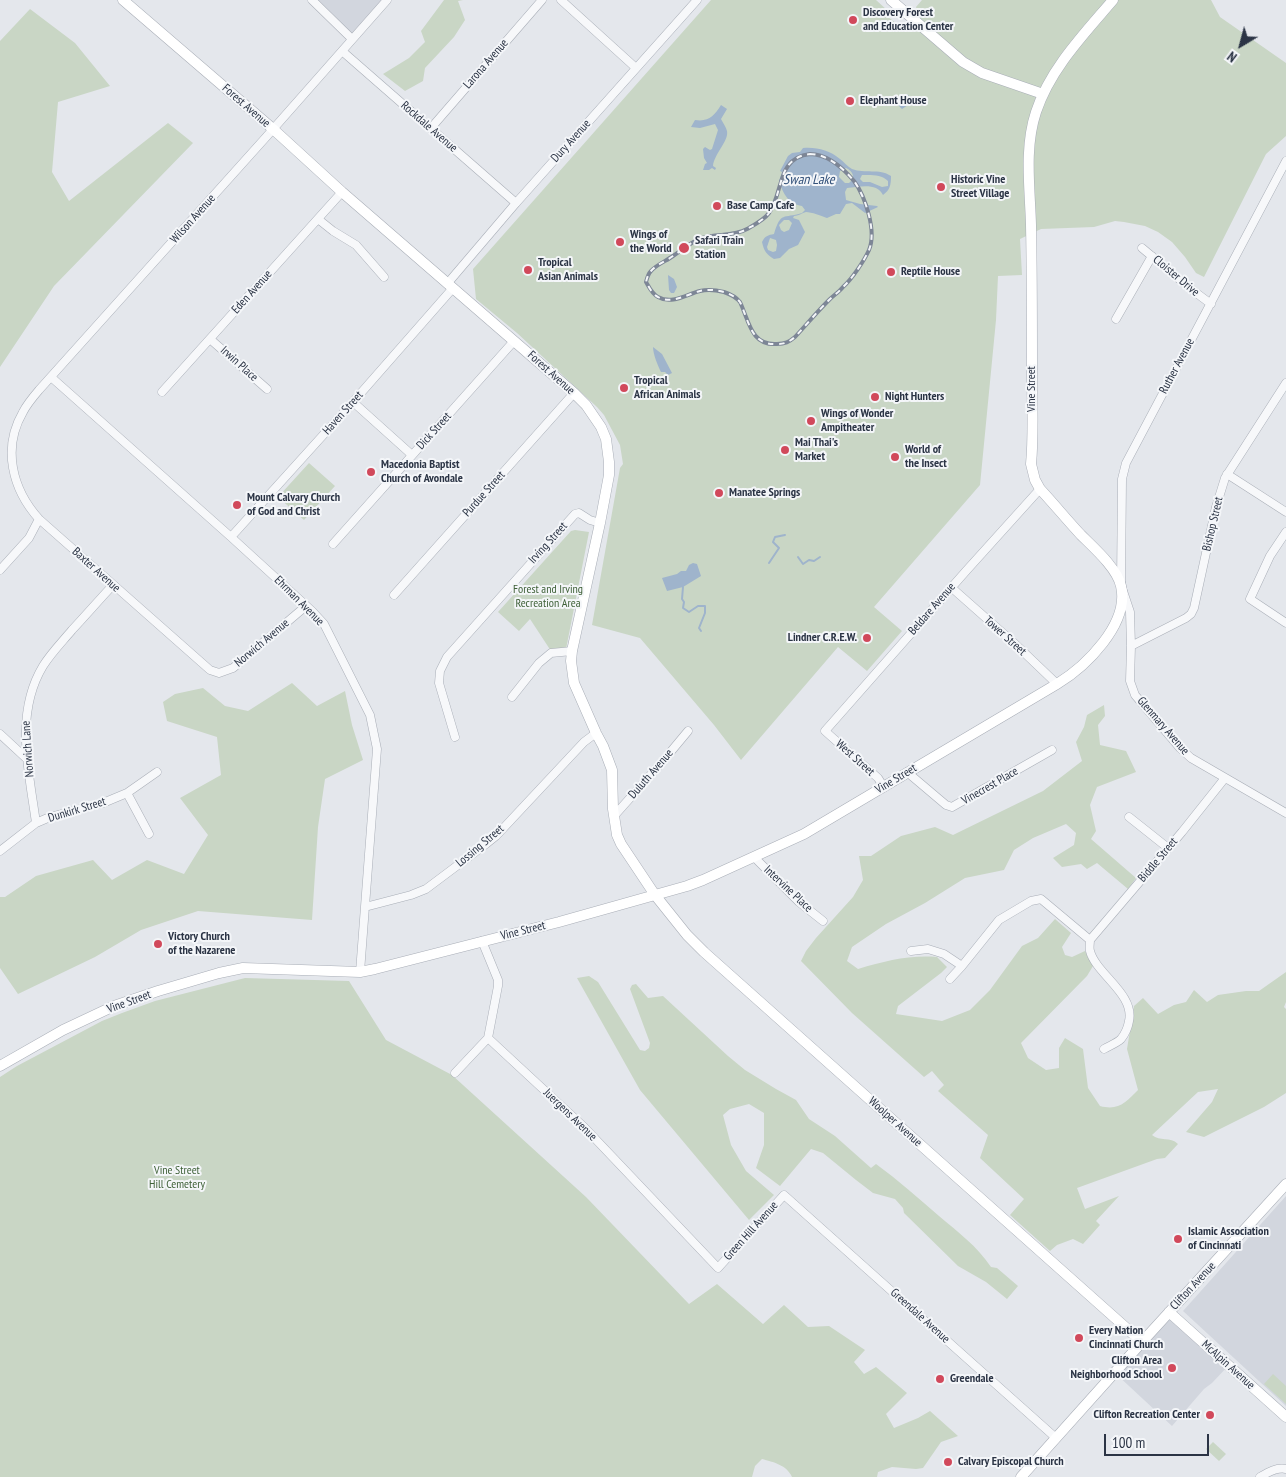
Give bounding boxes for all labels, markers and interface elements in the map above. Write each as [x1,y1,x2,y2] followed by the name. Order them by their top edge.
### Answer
[863,6,953,34] place label: Discovery Forest and Education Center
[847,14,859,26] marker: Discovery Forest and Education Center
[1216,20,1266,70] north arrow
[461,36,511,92] street label: Larona Avenue
[1224,48,1240,66] text: N
[219,81,273,131] street label: Forest Avenue
[860,94,927,108] place label: Elephant House
[844,95,856,107] marker: Elephant House
[398,99,460,155] street label: Rockdale Avenue
[548,117,594,165] street label: Dury Avenue
[783,172,835,188] water label: Swan Lake
[951,173,1009,201] place label: Historic Vine Street Village
[935,181,947,193] marker: Historic Vine Street Village
[167,192,219,246] street label: Wilson Avenue
[727,199,794,213] place label: Base Camp Cafe
[711,200,723,212] marker: Base Camp Cafe
[630,228,672,256] place label: Wings of the World
[695,234,743,262] place label: Safari Train Station
[614,236,626,248] marker: Wings of the World
[677,241,691,255] marker: Safari Train Station
[1150,253,1202,299] street label: Cloister Drive
[538,256,598,284] place label: Tropical Asian Animals
[522,264,534,276] marker: Tropical Asian Animals
[901,265,960,279] place label: Reptile House
[885,266,897,278] marker: Reptile House
[229,267,275,317] street label: Eden Avenue
[1156,336,1198,396] street label: Ruther Avenue
[217,343,261,385] street label: Irwin Place
[524,348,578,398] street label: Forest Avenue
[1025,366,1039,412] street label: Vine Street
[634,374,701,402] place label: Tropical African Animals
[618,382,630,394] marker: Tropical African Animals
[320,388,366,438] street label: Haven Street
[885,390,944,404] place label: Night Hunters
[869,391,881,403] marker: Night Hunters
[821,407,893,435] place label: Wings of Wonder Ampitheater
[414,409,454,453] street label: Dick Street
[805,415,817,427] marker: Wings of Wonder Ampitheater
[795,436,838,464] place label: Mai Thai's Market
[905,443,947,471] place label: World of the Insect
[779,444,791,456] marker: Mai Thai's Market
[889,451,901,463] marker: World of the Insect
[381,458,463,486] place label: Macedonia Baptist Church of Avondale
[365,466,377,478] marker: Macedonia Baptist Church of Avondale
[460,468,508,520] street label: Purdue Street
[729,486,800,500] place label: Manatee Springs
[713,487,725,499] marker: Manatee Springs
[247,491,340,519] place label: Mount Calvary Church of God and Christ
[1200,495,1226,553] street label: Bishop Street
[231,499,243,511] marker: Mount Calvary Church of God and Christ
[526,519,570,567] street label: Irving Street
[69,545,123,595] street label: Baxter Avenue
[271,573,327,629] street label: Ehrman Avenue
[905,580,959,638] street label: Beldare Avenue
[513,583,583,611] park label: Forest and Irving Recreation Area
[981,613,1029,659] street label: Tower Street
[232,616,292,670] street label: Norwich Avenue
[788,631,857,645] place label: Lindner C.R.E.W.
[861,632,873,644] marker: Lindner C.R.E.W.
[1134,694,1192,758] street label: Glenmary Avenue
[19,720,37,778] street label: Norwich Lane
[833,737,877,779] street label: West Street
[626,746,676,802] street label: Duluth Avenue
[873,761,919,797] street label: Vine Street
[959,764,1021,808] street label: Vinecrest Place
[47,794,107,826] street label: Dunkirk Street
[453,822,507,870] street label: Lossing Street
[1135,835,1181,885] street label: Biddle Street
[761,863,815,915] street label: Intervine Place
[499,918,547,944] street label: Vine Street
[168,930,235,958] place label: Victory Church of the Nazarene
[152,938,164,950] marker: Victory Church of the Nazarene
[105,987,153,1017] street label: Vine Street
[540,1086,600,1144] street label: Juergens Avenue
[865,1094,925,1150] street label: Woolper Avenue
[149,1164,205,1192] park label: Vine Street Hill Cemetery
[721,1199,781,1263] street label: Green Hill Avenue
[1188,1225,1269,1253] place label: Islamic Association of Cincinnati
[1172,1233,1184,1245] marker: Islamic Association of Cincinnati
[1167,1259,1219,1313] street label: Clifton Avenue
[887,1286,953,1346] street label: Greendale Avenue
[1089,1324,1163,1352] place label: Every Nation Cincinnati Church
[1073,1332,1085,1344] marker: Every Nation Cincinnati Church
[1199,1337,1257,1393] street label: McAlpin Avenue
[1070,1354,1162,1382] place label: Clifton Area Neighborhood School
[1166,1362,1178,1374] marker: Clifton Area Neighborhood School
[950,1372,994,1386] place label: Greendale
[934,1373,946,1385] marker: Greendale
[1093,1408,1200,1422] place label: Clifton Recreation Center
[1204,1409,1216,1421] marker: Clifton Recreation Center
[1106,1424,1211,1456] scale bar
[1112,1433,1145,1452] text: 100 m
[958,1455,1064,1469] place label: Calvary Episcopal Church
[942,1456,954,1468] marker: Calvary Episcopal Church

